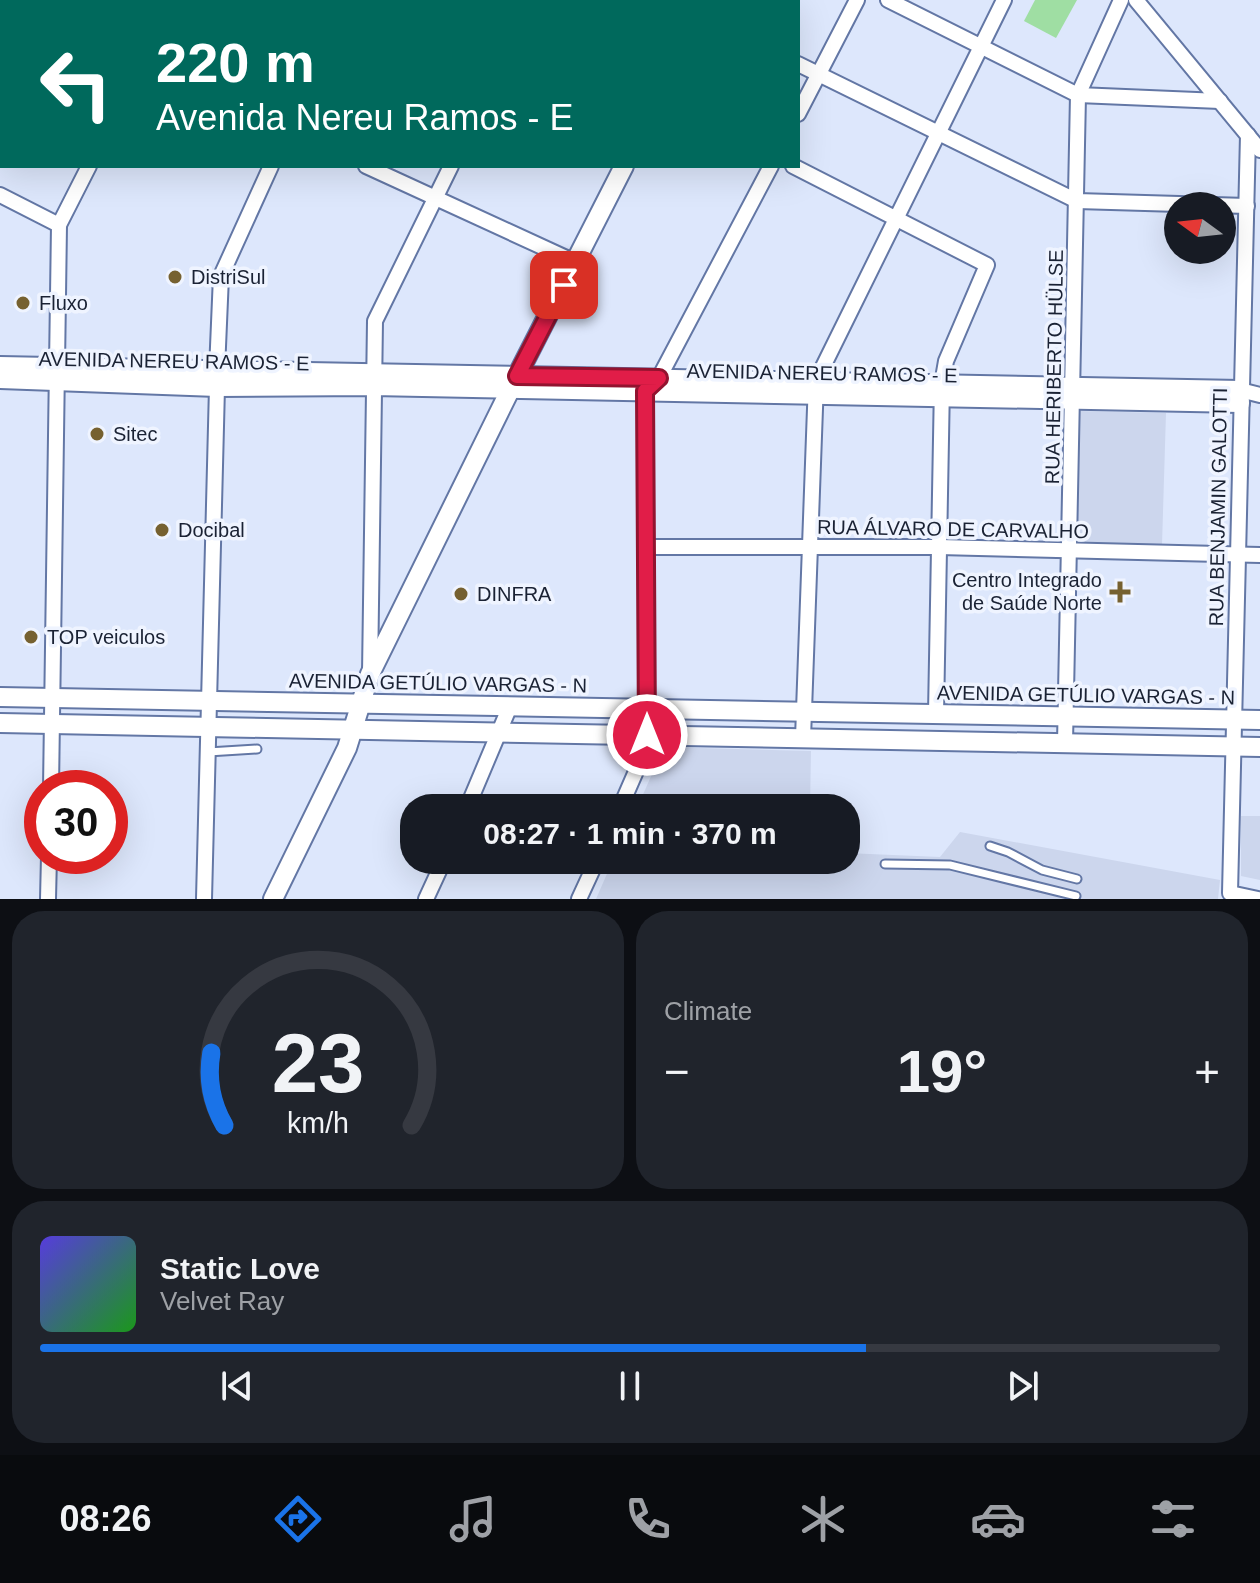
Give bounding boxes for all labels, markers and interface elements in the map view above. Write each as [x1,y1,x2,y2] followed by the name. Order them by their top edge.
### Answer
[156,31,315,94] text: 220 m
[24,32,128,136] icon: left
[156,97,574,138] text: Avenida Nereu Ramos - E
[1164,192,1236,264] north arrow
[1164,192,1236,264] map controls
[1041,249,1067,485] street label: RUA HERIBERTO HÜLSE
[530,251,598,319] pin
[542,263,586,307] icon: arrive
[191,266,265,288] place label: DistriSul
[166,268,184,286] marker: DistriSul
[39,292,88,314] place label: Fluxo
[14,294,32,312] marker: Fluxo
[38,348,310,374] street label: AVENIDA NEREU RAMOS - E
[686,360,958,386] street label: AVENIDA NEREU RAMOS - E
[1205,387,1231,627] street label: RUA BENJAMIN GALOTTI
[113,423,157,445] place label: Sitec
[88,425,106,443] marker: Sitec
[817,516,1089,542] street label: RUA ÁLVARO DE CARVALHO
[178,519,245,541] place label: Docibal
[153,521,171,539] marker: Docibal
[952,569,1102,614] place label: Centro Integrado de Saúde Norte
[1109,581,1131,603] marker: Centro Integrado de Saúde Norte
[477,583,552,605] place label: DINFRA
[452,585,470,603] marker: DINFRA
[47,626,165,648] place label: TOP veiculos
[22,628,40,646] marker: TOP veiculos
[289,669,587,697] street label: AVENIDA GETÚLIO VARGAS - N
[937,681,1235,709] street label: AVENIDA GETÚLIO VARGAS - N
[605,693,689,777] position arrow
[24,770,128,874] speed limit sign: 30
[483,817,777,850] text: 08:27 · 1 min · 370 m
[664,996,752,1026] text: Climate
[272,1017,364,1110] text: 23
[897,1038,987,1105] text: 19°
[664,1047,690,1096] text: −
[1194,1047,1220,1096] text: +
[287,1107,349,1139] text: km/h
[160,1252,320,1285] text: Static Love
[160,1286,284,1316] text: Velvet Ray
[215,1364,259,1408] icon: previous
[608,1364,652,1408] icon: pause
[1001,1364,1045,1408] icon: next
[270,1491,326,1547] icon: directions
[445,1491,501,1547] icon: music
[620,1491,676,1547] icon: phone
[795,1491,851,1547] icon: climate
[970,1491,1026,1547] icon: car
[1145,1491,1201,1547] icon: filters
[59,1498,152,1539] text: 08:26

